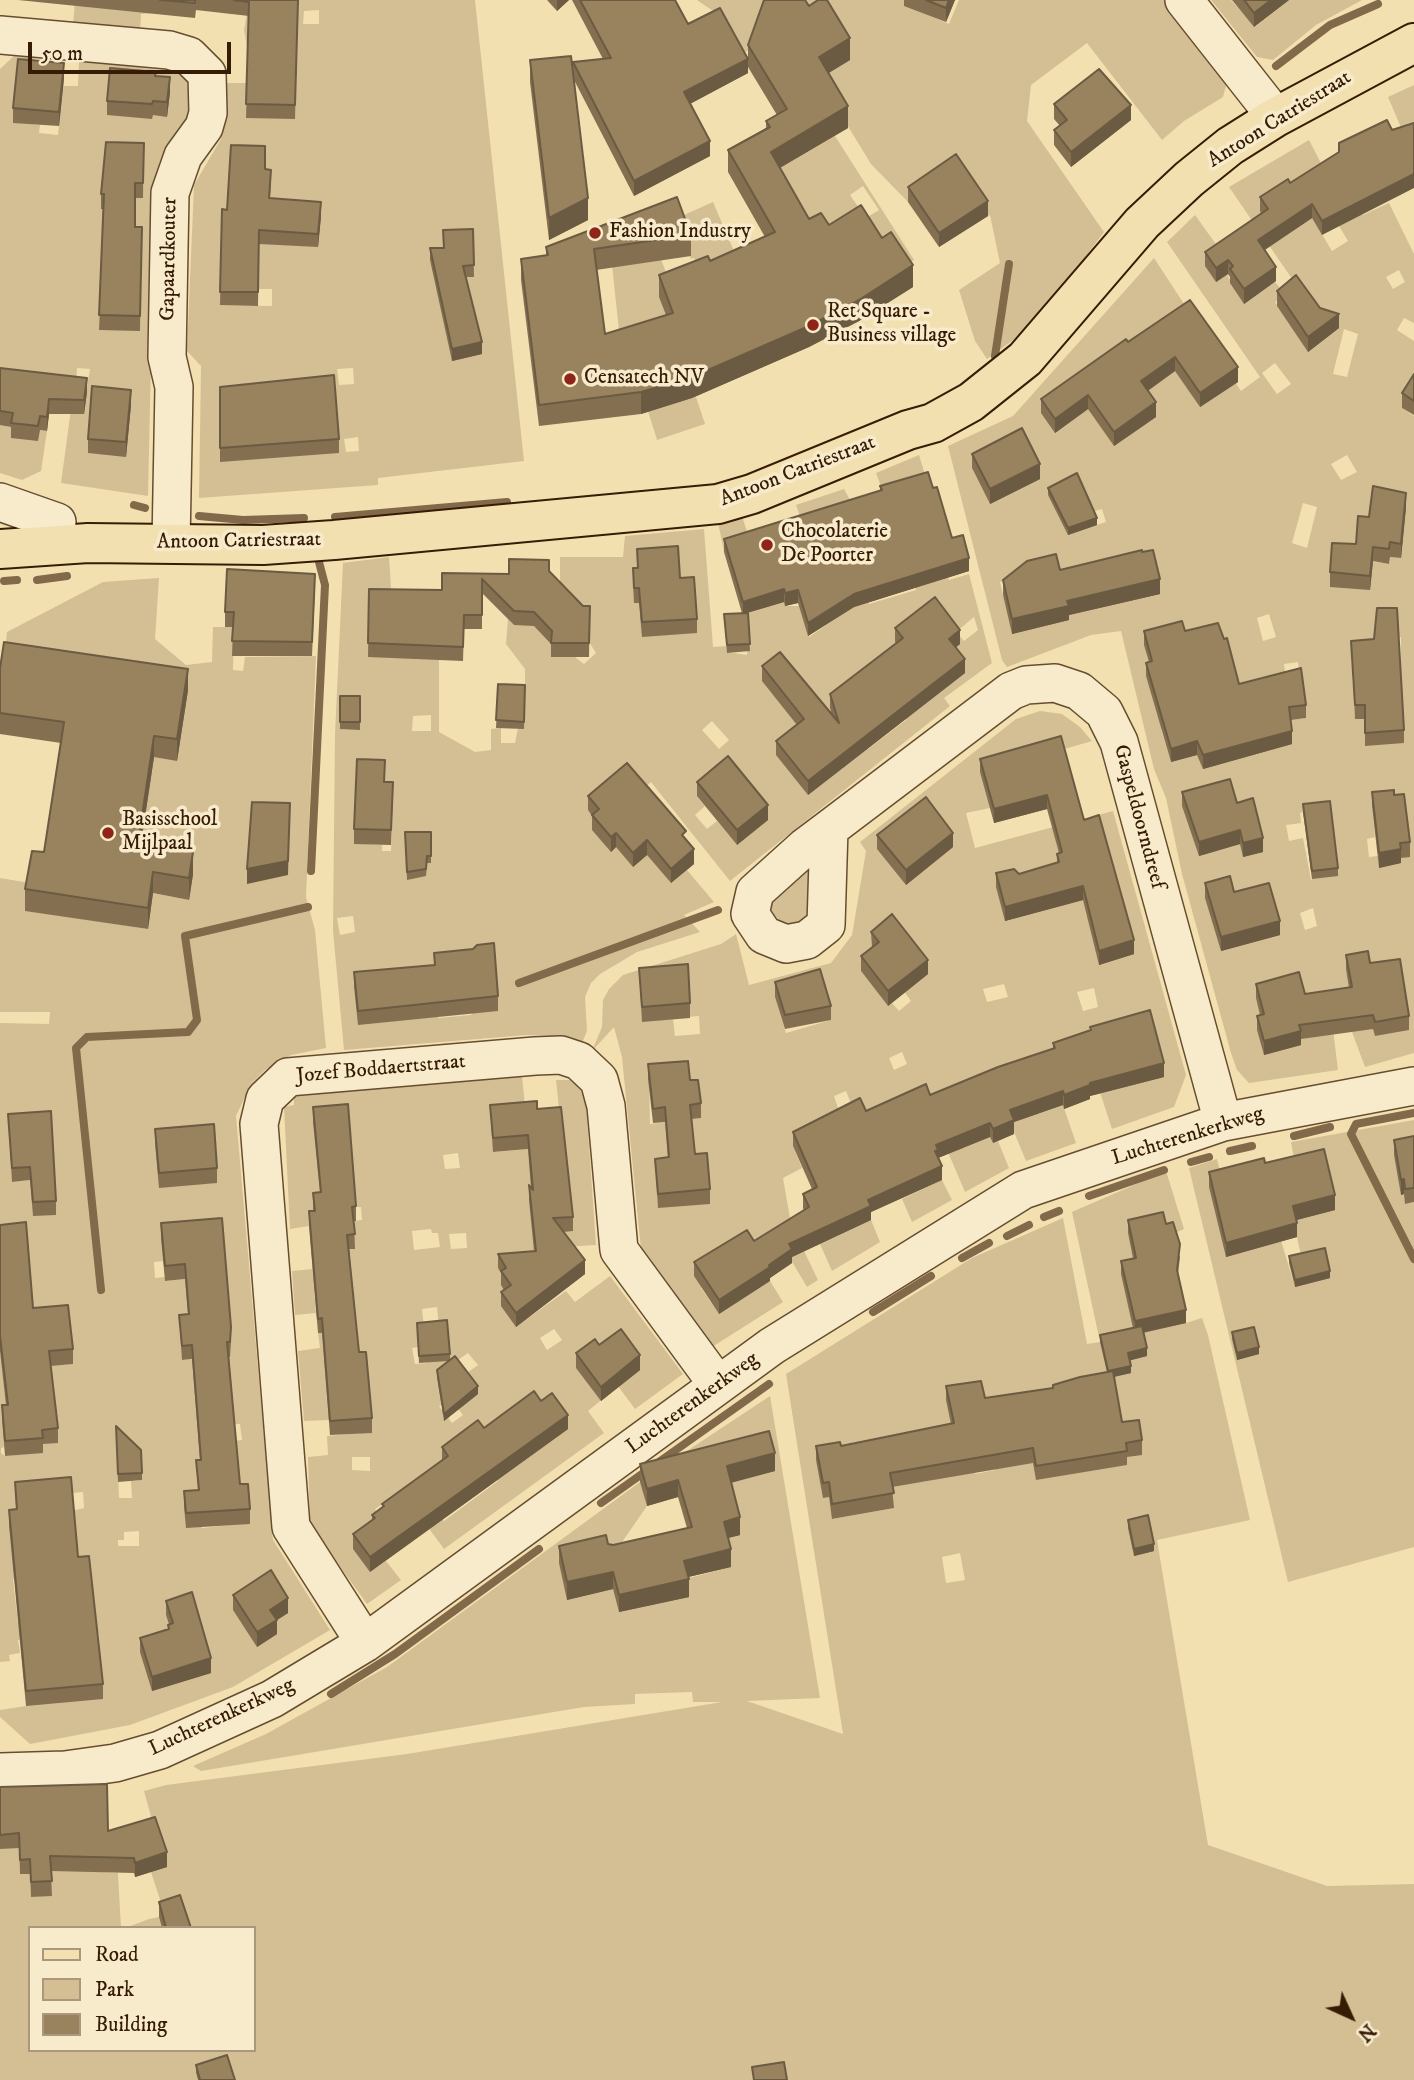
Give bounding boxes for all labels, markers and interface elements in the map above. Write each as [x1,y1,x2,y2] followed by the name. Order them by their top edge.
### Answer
[32,28,234,72] scale bar
[41,41,83,67] text: 50 m
[1204,66,1356,174] street label: Antoon Catriestraat
[156,197,184,321] street label: Gapaardkouter
[609,220,751,246] place label: Fashion Industry
[587,225,603,241] marker: Fashion Industry
[827,300,956,350] place label: Ret Square - Business village
[805,317,821,333] marker: Ret Square - Business village
[584,366,704,392] place label: Censatech NV
[562,371,578,387] marker: Censatech NV
[717,431,879,513] street label: Antoon Catriestraat
[781,520,888,570] place label: Chocolaterie De Poorter
[157,528,321,556] street label: Antoon Catriestraat
[759,537,775,553] marker: Chocolaterie De Poorter
[1107,742,1169,892] street label: Gaspeldoorndreef
[122,808,217,858] place label: Basisschool Mijlpaal
[100,825,116,841] marker: Basisschool Mijlpaal
[295,1050,467,1090] street label: Jozef Boddaertstraat
[1109,1102,1267,1172] street label: Luchterenkerkweg
[622,1348,764,1460] street label: Luchterenkerkweg
[145,1673,299,1763] street label: Luchterenkerkweg
[28,1926,256,2052] legend
[95,1942,139,1968] text: Road
[95,1977,134,2003] text: Park
[1316,1982,1386,2052] north arrow
[95,2012,167,2038] text: Building
[1353,2019,1380,2046] text: N

